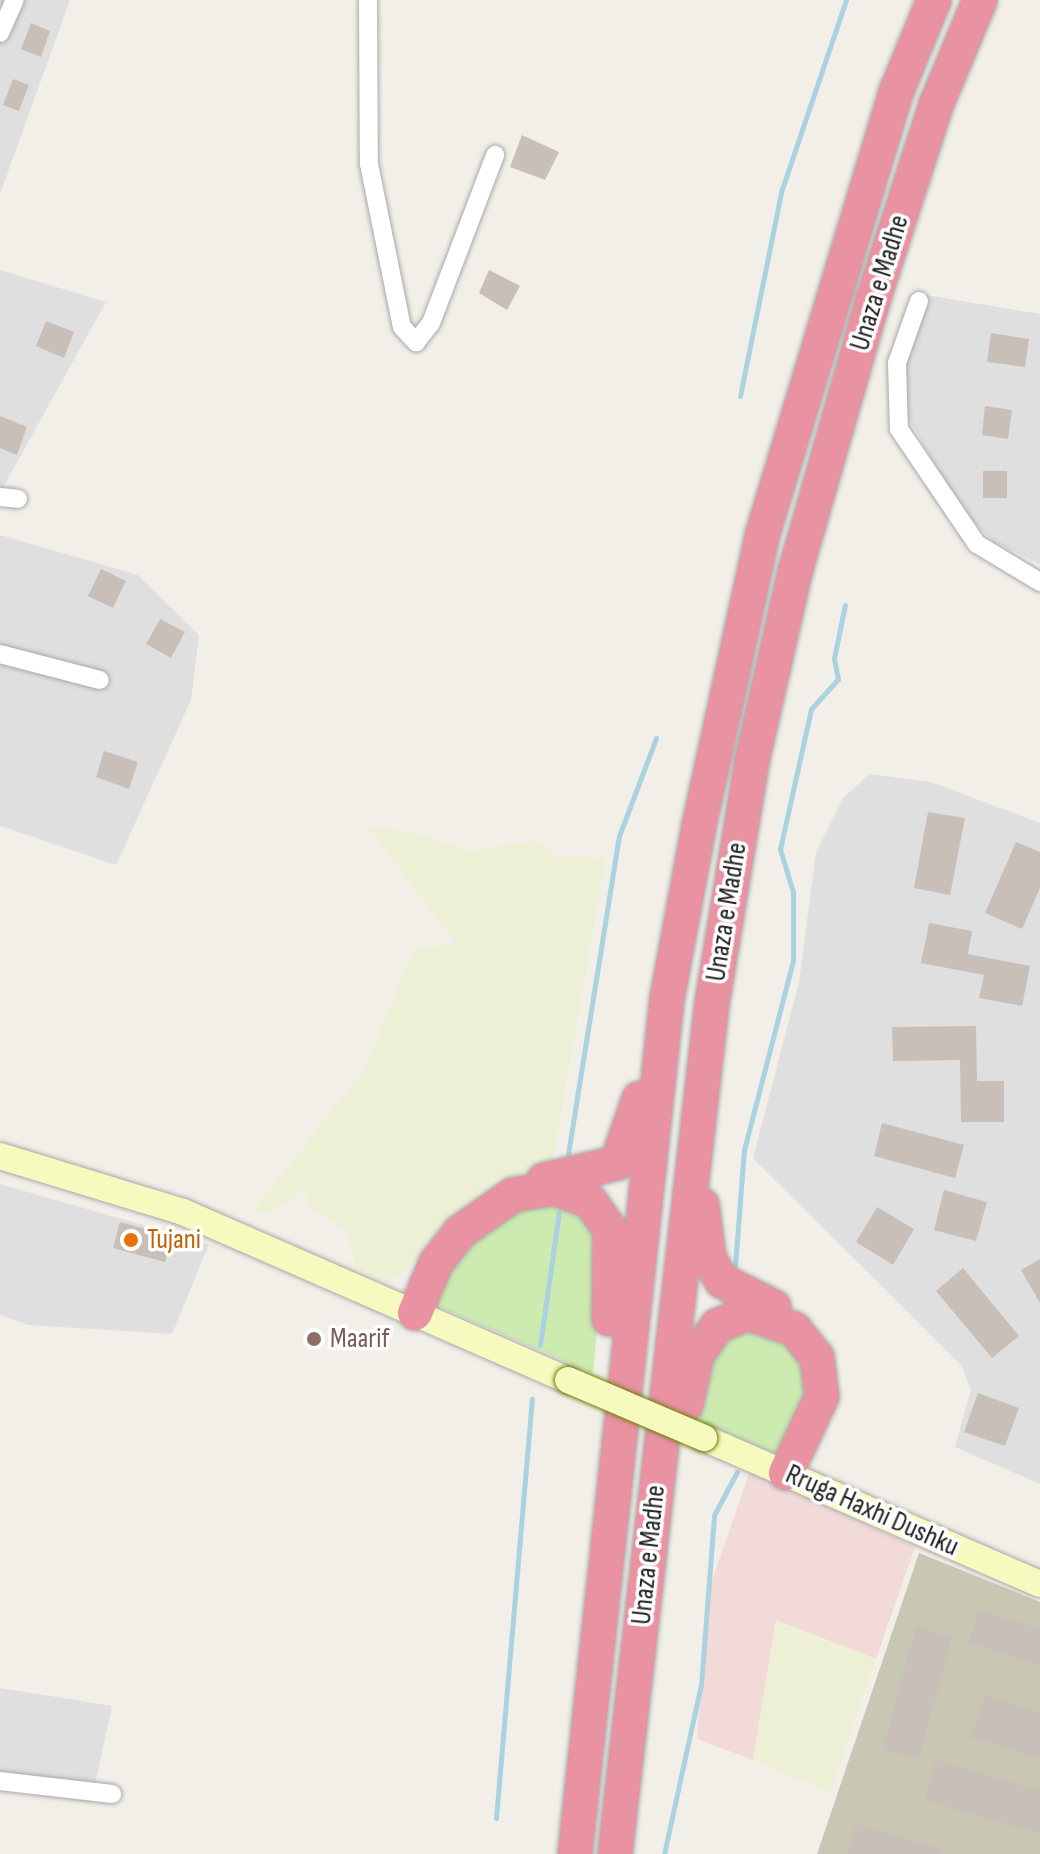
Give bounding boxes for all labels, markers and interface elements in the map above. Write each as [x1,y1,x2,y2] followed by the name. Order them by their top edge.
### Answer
[843,211,917,355] street label: Unaza e Madhe
[699,840,755,984] street label: Unaza e Madhe
[147,1223,201,1257] place label: Tujani
[122,1231,140,1249] marker: Tujani
[330,1322,390,1356] place label: Maarif
[305,1330,323,1348] marker: Maarif
[780,1458,964,1564] street label: Rruga Haxhi Dushku
[625,1484,673,1626] street label: Unaza e Madhe

